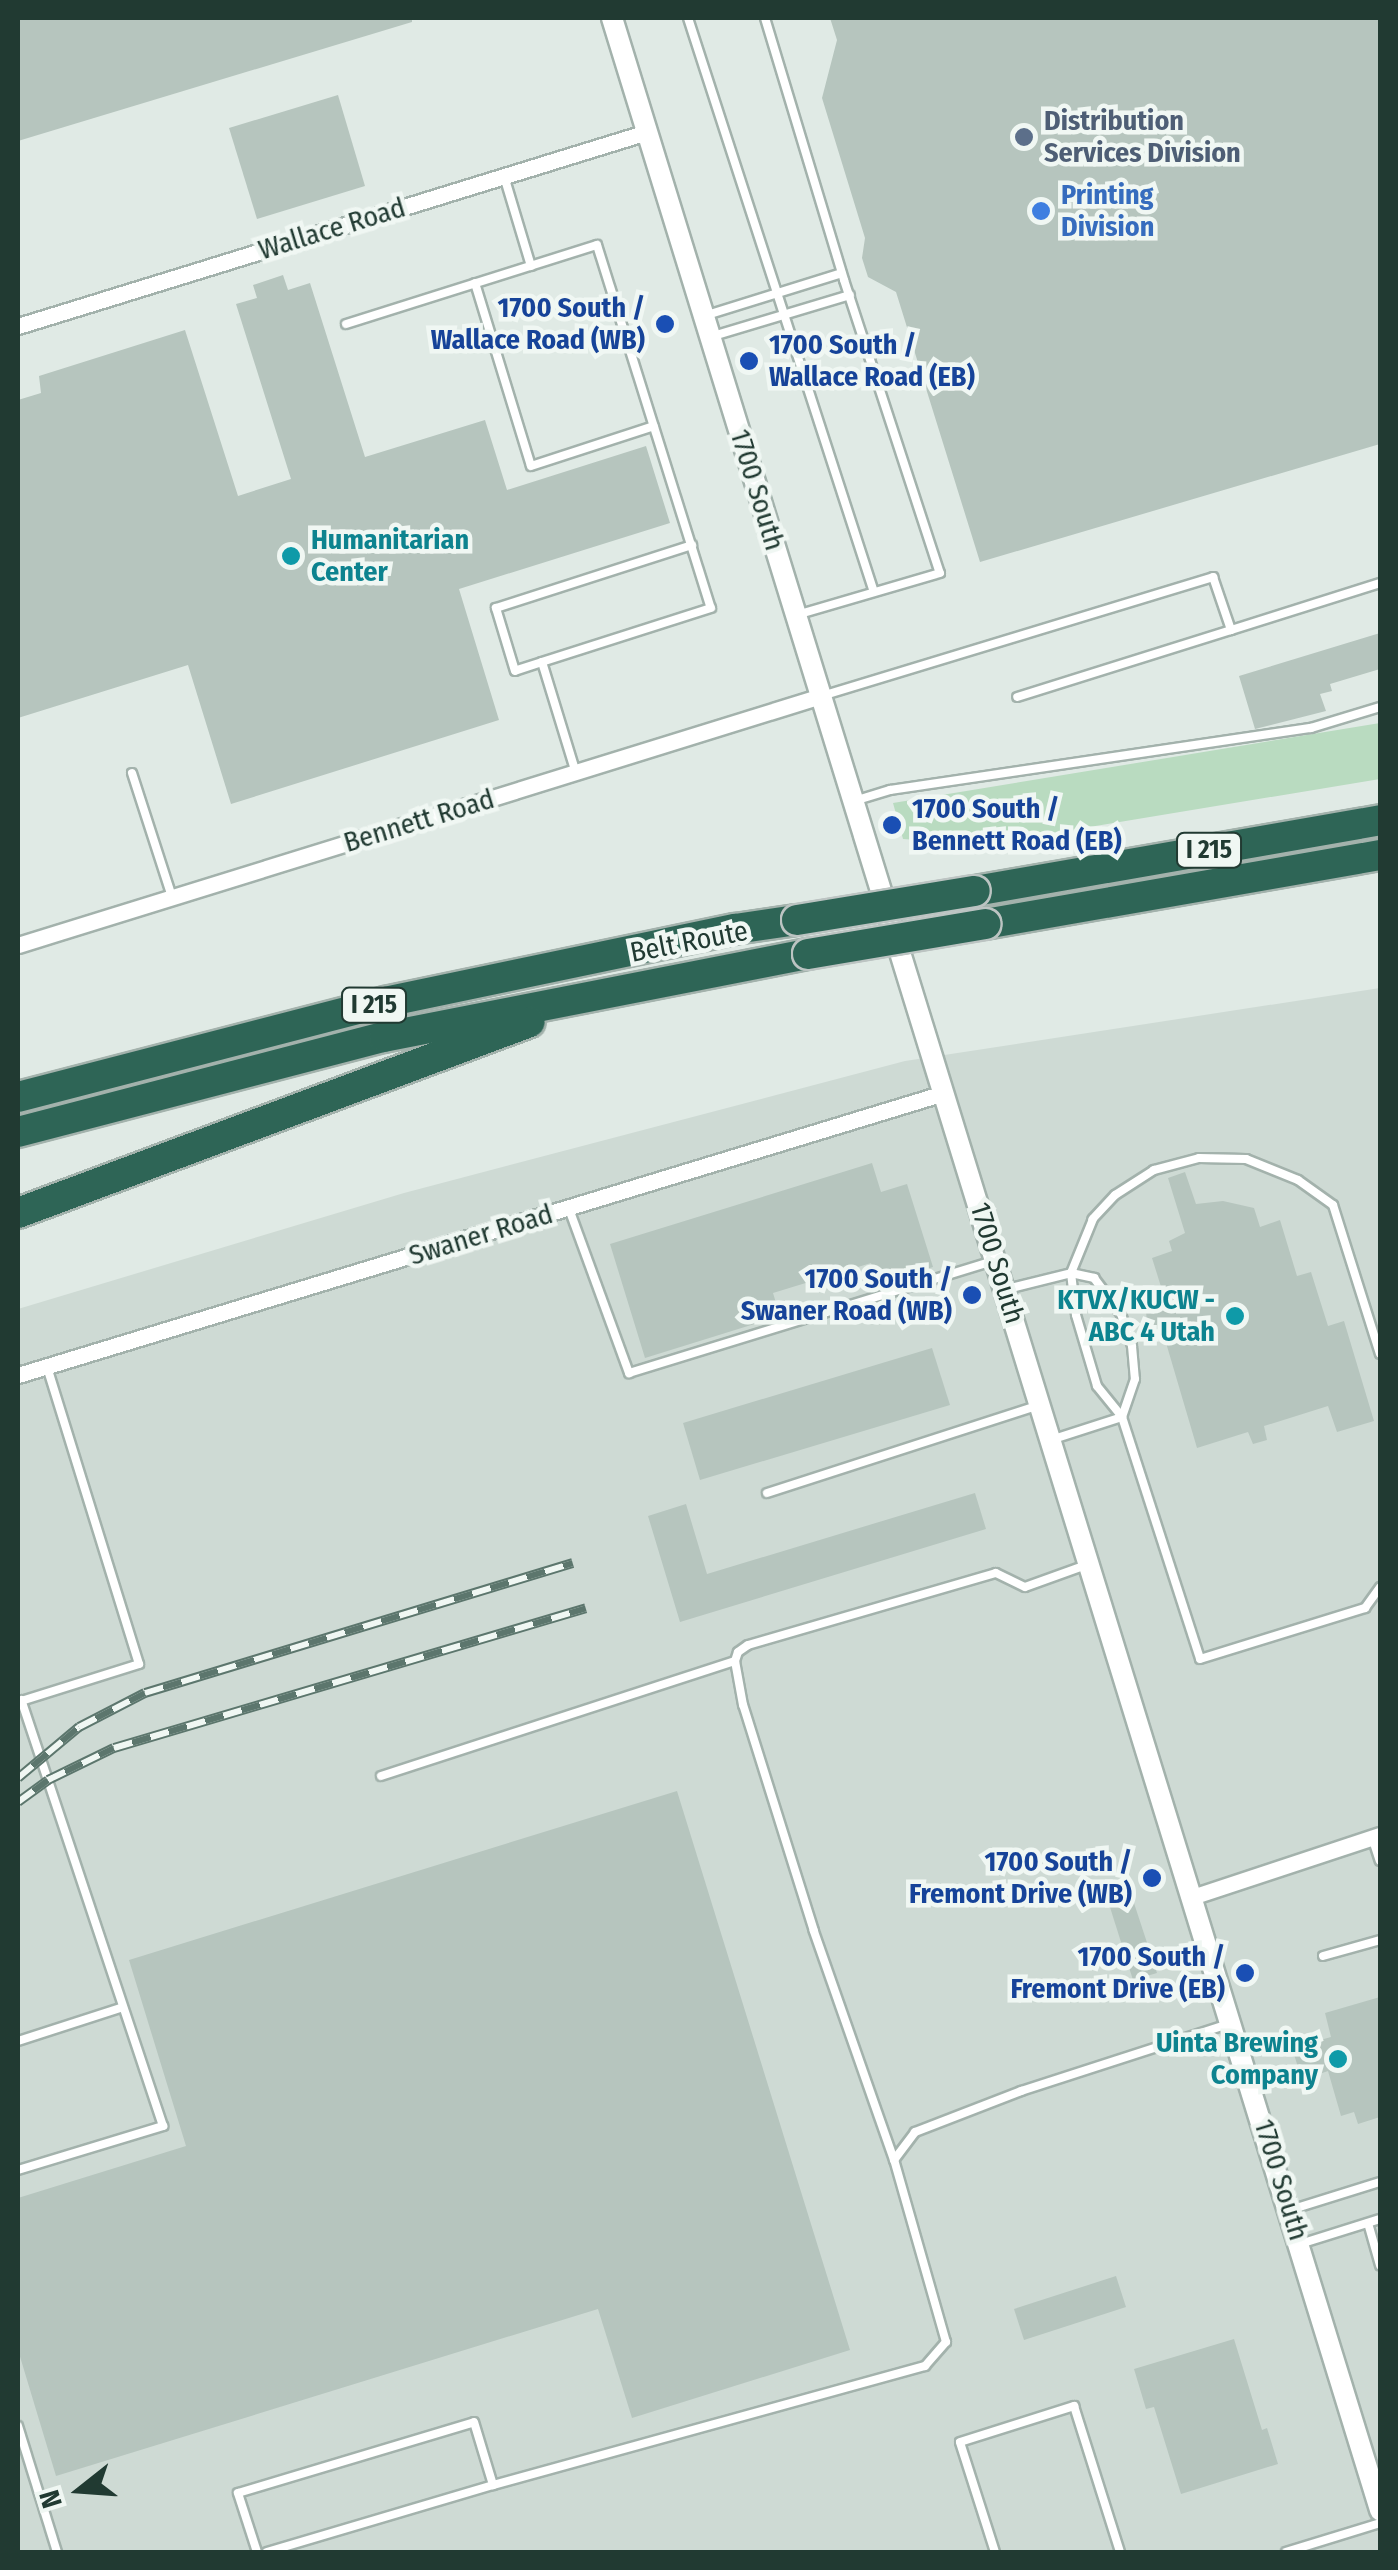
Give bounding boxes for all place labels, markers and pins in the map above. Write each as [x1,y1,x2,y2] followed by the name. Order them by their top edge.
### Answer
[1044,104,1241,170] place label: Distribution Services Division
[1013,126,1035,148] marker: Distribution Services Division
[1061,178,1154,244] place label: Printing Division
[1030,200,1052,222] marker: Printing Division
[431,291,645,357] place label: 1700 South / Wallace Road (WB)
[654,313,676,335] marker: 1700 South / Wallace Road (WB)
[769,328,975,394] place label: 1700 South / Wallace Road (EB)
[738,350,760,372] marker: 1700 South / Wallace Road (EB)
[311,523,469,589] place label: Humanitarian Center
[280,545,302,567] marker: Humanitarian Center
[912,792,1122,858] place label: 1700 South / Bennett Road (EB)
[881,814,903,836] marker: 1700 South / Bennett Road (EB)
[741,1262,952,1328] place label: 1700 South / Swaner Road (WB)
[1057,1283,1215,1349] place label: KTVX/KUCW - ABC 4 Utah
[961,1284,983,1306] marker: 1700 South / Swaner Road (WB)
[1224,1305,1246,1327] marker: KTVX/KUCW - ABC 4 Utah
[909,1845,1132,1911] place label: 1700 South / Fremont Drive (WB)
[1141,1867,1163,1889] marker: 1700 South / Fremont Drive (WB)
[1010,1940,1225,2006] place label: 1700 South / Fremont Drive (EB)
[1234,1962,1256,1984] marker: 1700 South / Fremont Drive (EB)
[1156,2026,1318,2092] place label: Uinta Brewing Company
[1327,2048,1349,2070] marker: Uinta Brewing Company

